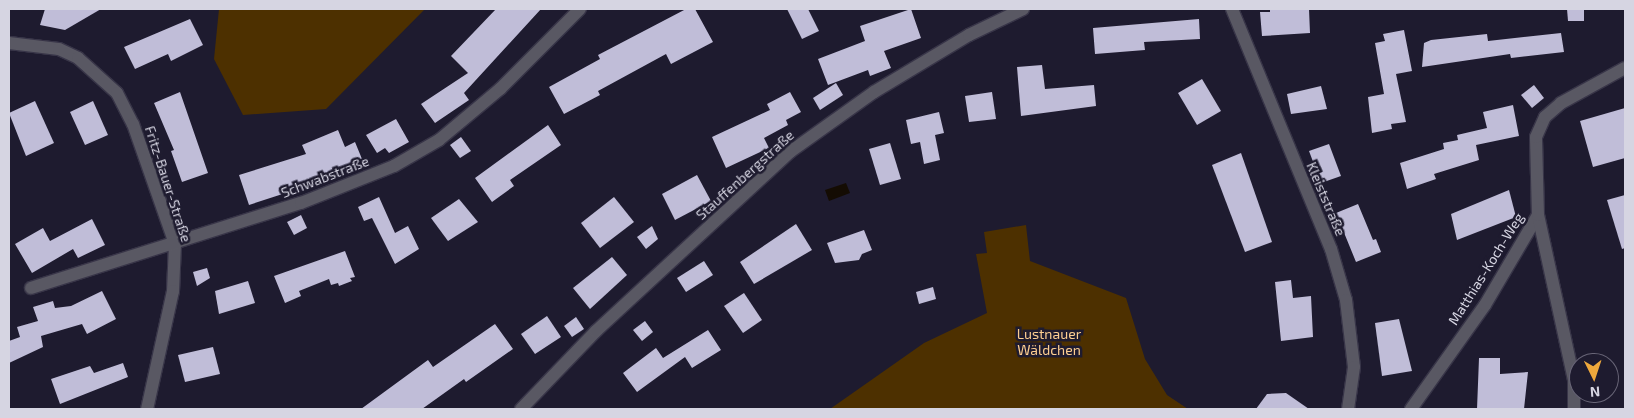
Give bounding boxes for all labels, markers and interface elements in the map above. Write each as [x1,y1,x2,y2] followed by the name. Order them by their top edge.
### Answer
[141,124,195,244] street label: Fritz-Bauer-Straße
[693,127,797,223] street label: Stauffenbergstraße
[279,153,371,201] street label: Schwabstraße
[1303,160,1349,238] street label: Kleiststraße
[1445,210,1527,328] street label: Matthias-Koch-Weg
[1017,326,1081,358] park label: Lustnauer Wäldchen
[1569,353,1619,403] north arrow
[1589,384,1601,401] text: N

